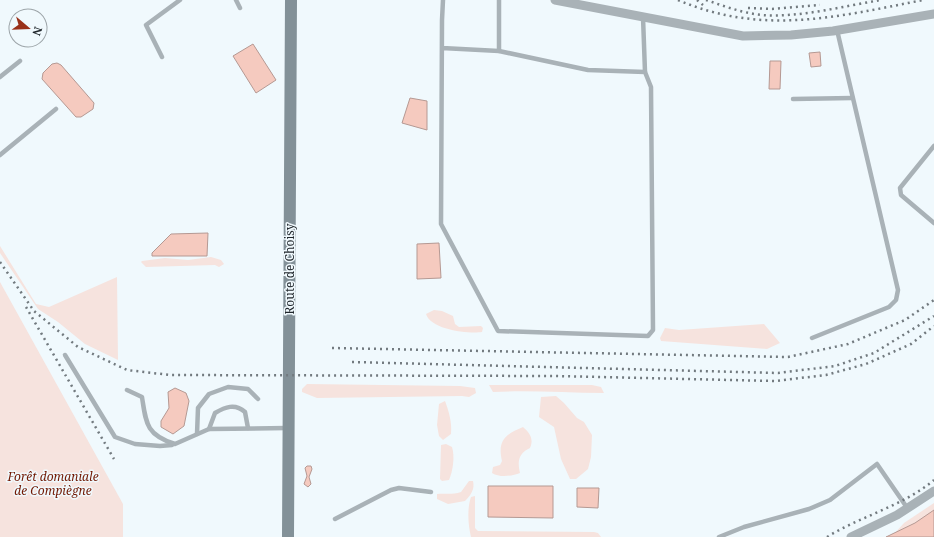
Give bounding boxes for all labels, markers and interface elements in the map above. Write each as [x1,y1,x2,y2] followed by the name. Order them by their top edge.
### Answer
[8,8,48,48] north arrow
[29,25,46,38] text: N
[281,223,298,315] street label: Route de Choisy
[6,468,99,499] park label: Forêt domaniale de Compiègne

